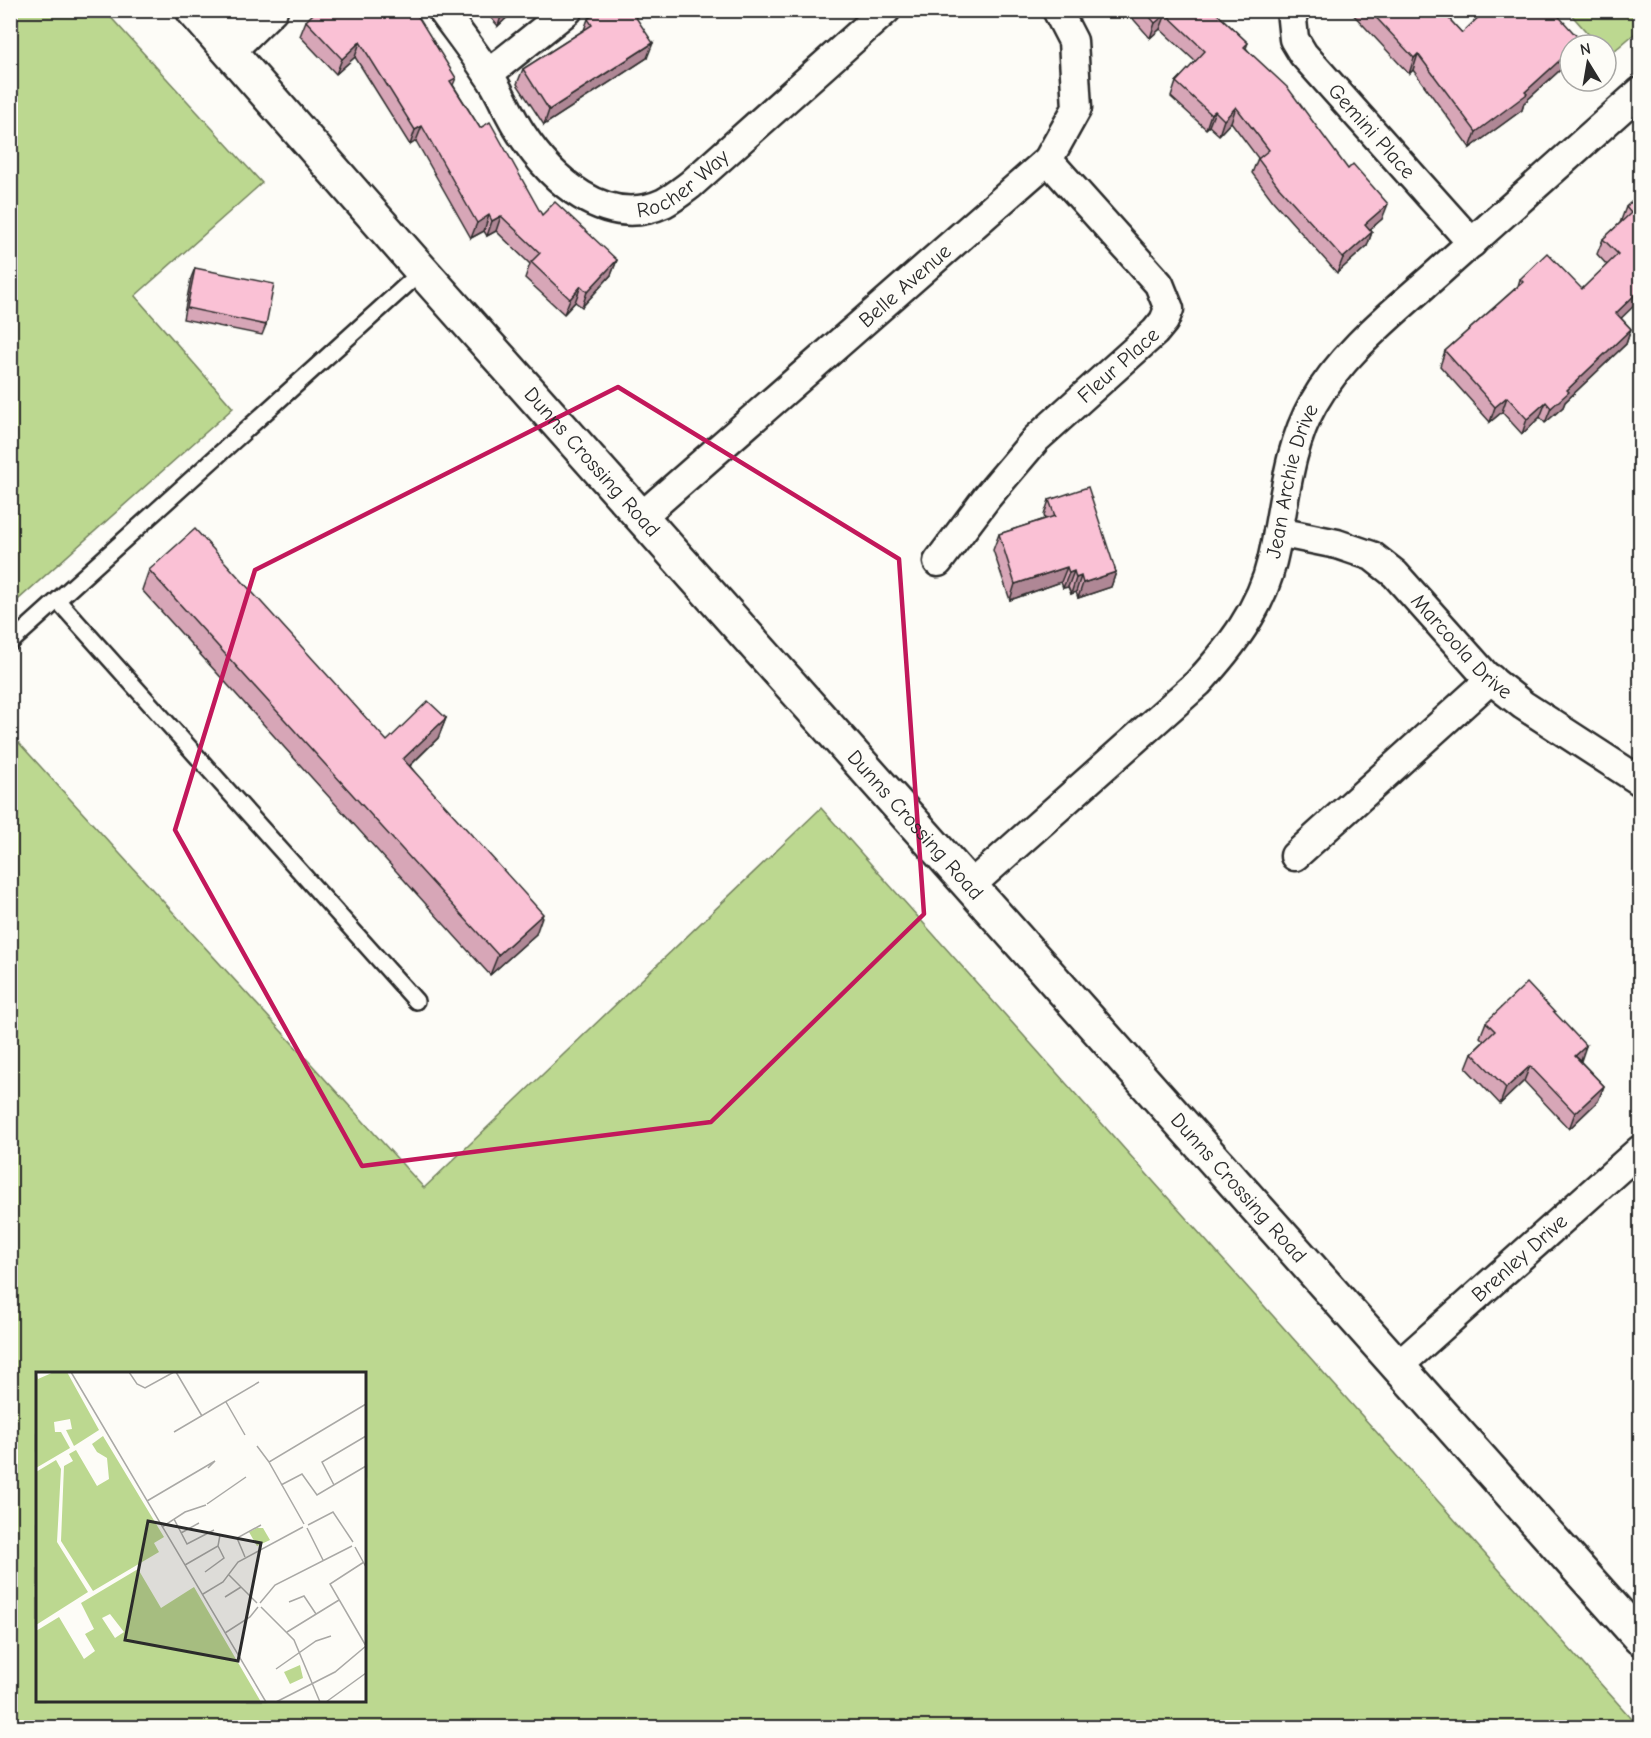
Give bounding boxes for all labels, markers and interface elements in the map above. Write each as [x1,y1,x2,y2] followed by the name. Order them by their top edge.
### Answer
[1558,33,1618,93] north arrow
[1578,39,1592,59] text: N
[1323,79,1421,183] street label: Gemini Place
[635,144,734,222] street label: Rocher Way
[854,239,956,332] street label: Belle Avenue
[1073,322,1164,408] street label: Fleur Place
[519,382,665,542] street label: Dunns Crossing Road
[1261,400,1323,561] street label: Jean Archie Drive
[1406,589,1517,704] street label: Marcoola Drive
[843,745,988,905] street label: Dunns Crossing Road
[1166,1108,1312,1267] street label: Dunns Crossing Road
[1467,1209,1572,1307] street label: Brenley Drive
[36,1372,366,1702] inset map

